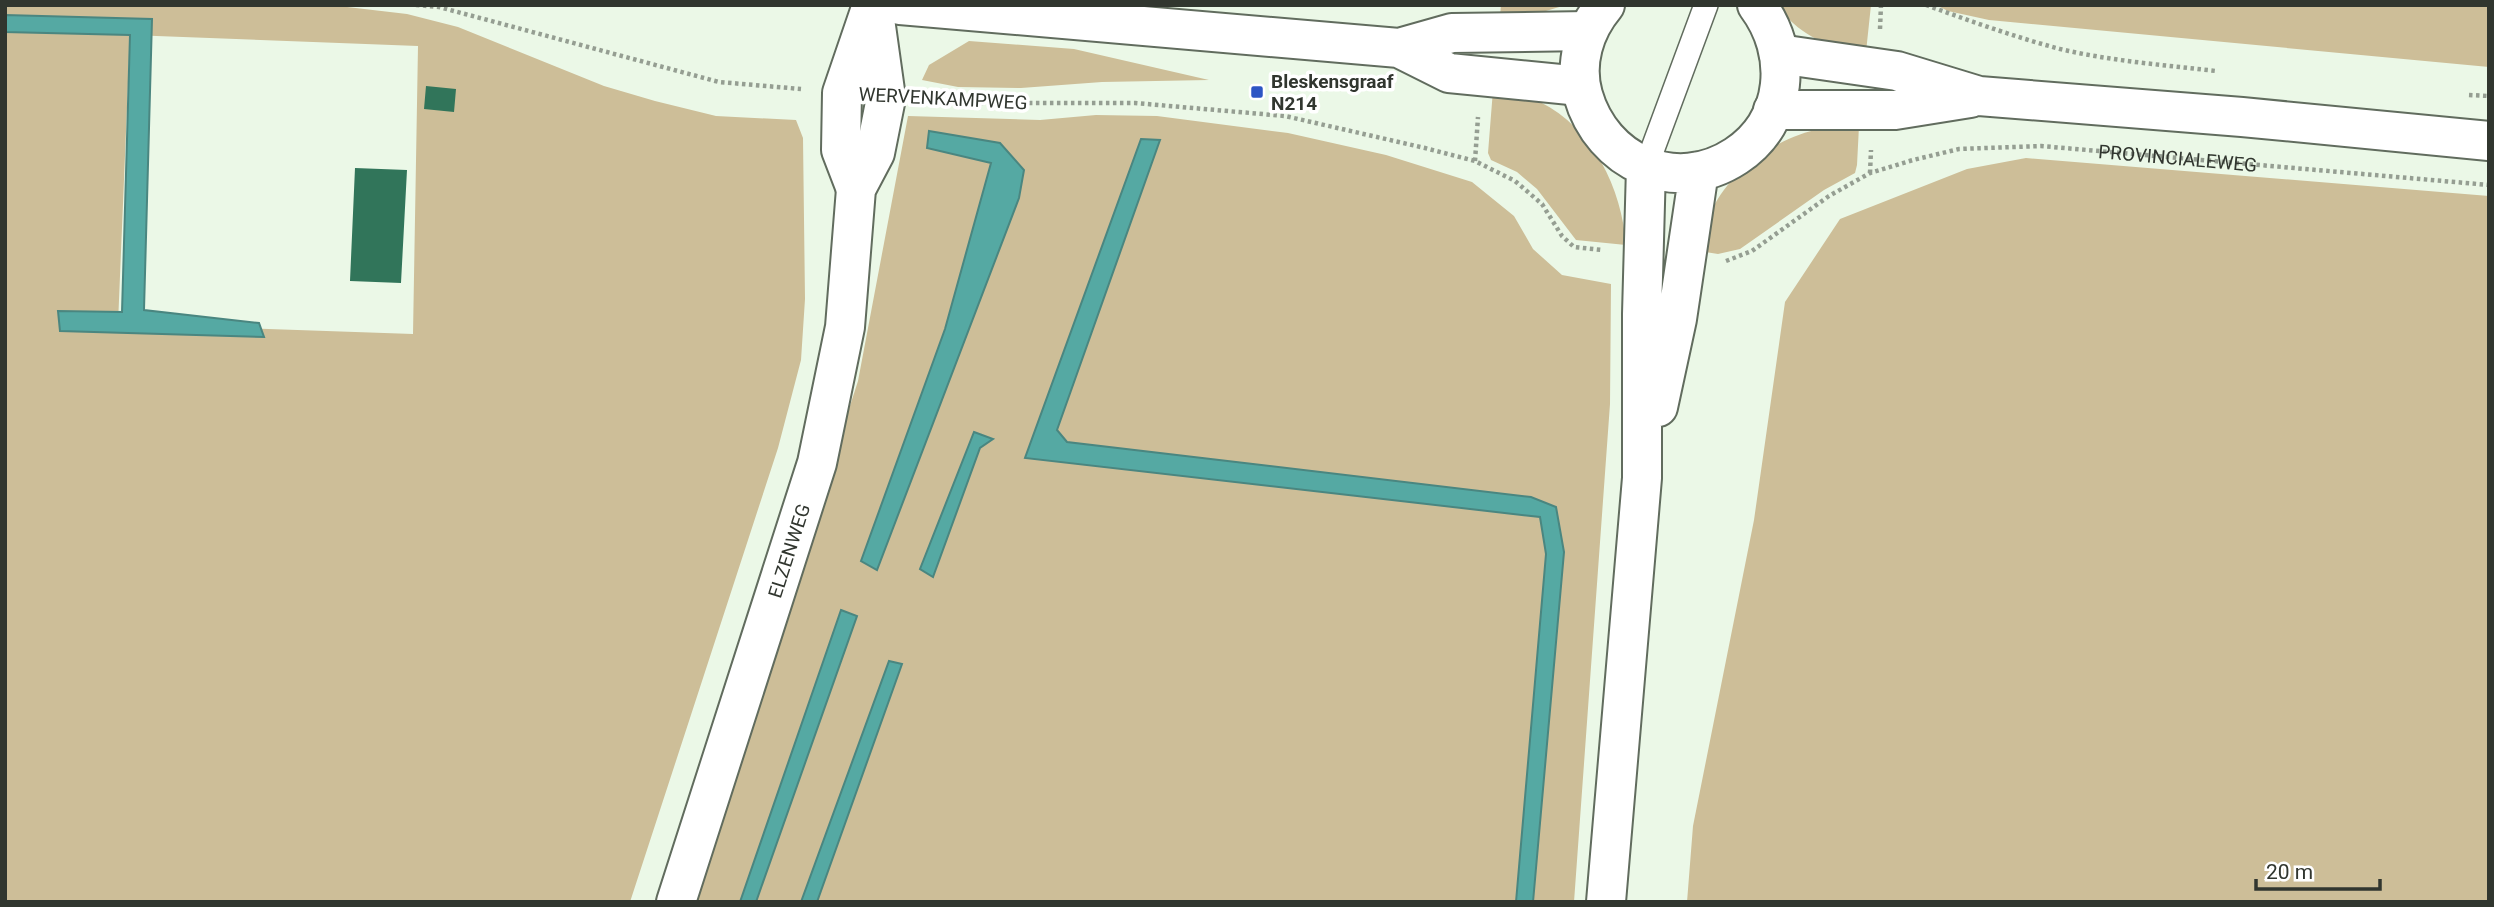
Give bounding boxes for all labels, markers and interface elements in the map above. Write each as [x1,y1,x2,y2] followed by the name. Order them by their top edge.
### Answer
[1271,70,1394,115] place label: Bleskensgraaf N214
[858,83,1028,114] street label: WERVENKAMPWEG
[1249,84,1265,100] marker: Bleskensgraaf N214
[2097,140,2258,177] street label: PROVINCIALEWEG
[763,501,815,601] street label: ELZENWEG
[2256,848,2380,892] scale bar
[2266,860,2313,884] text: 20 m

